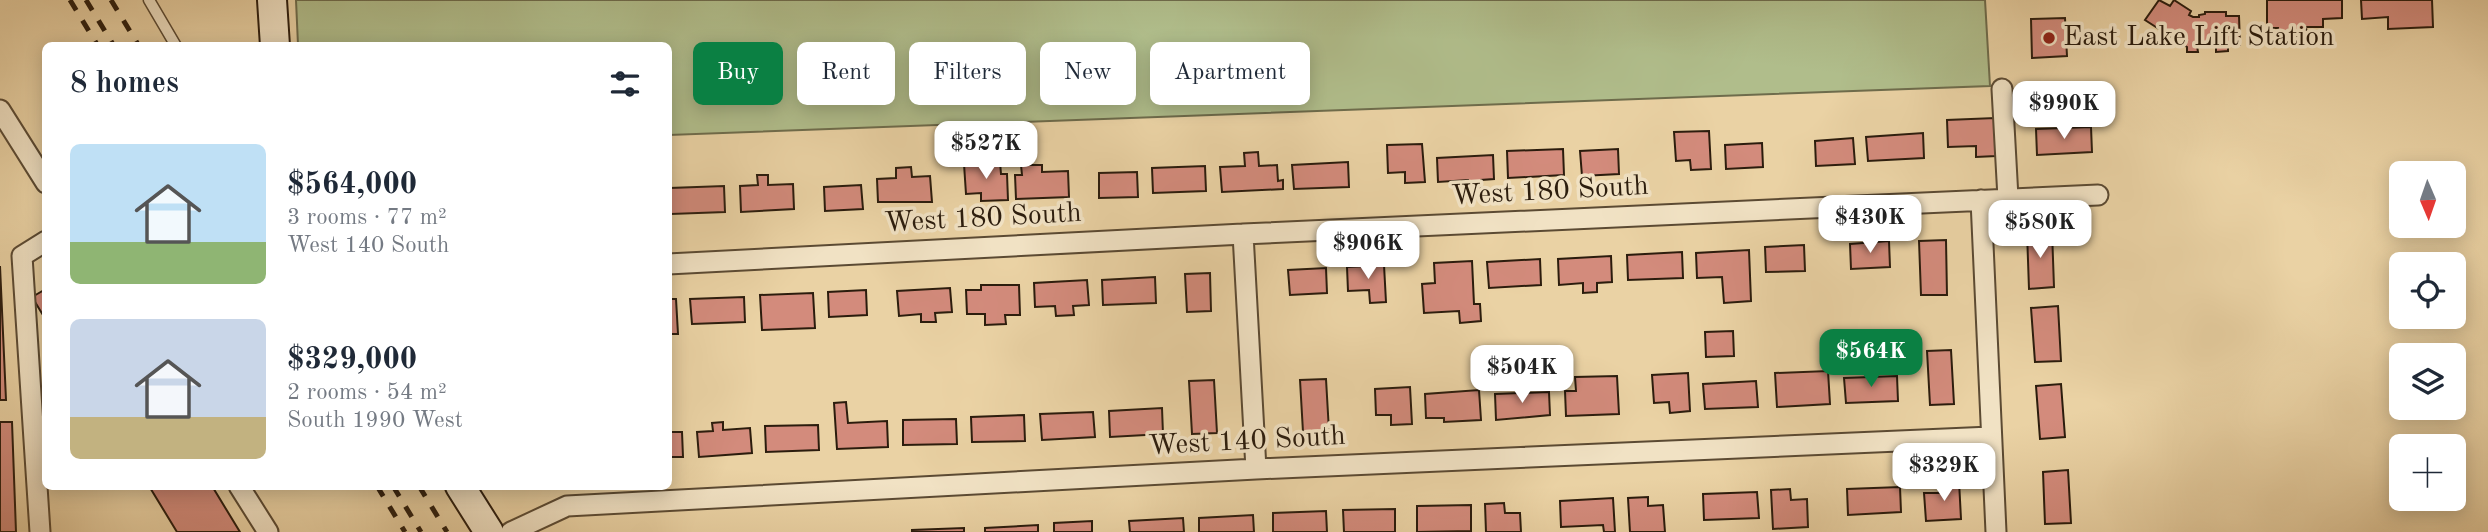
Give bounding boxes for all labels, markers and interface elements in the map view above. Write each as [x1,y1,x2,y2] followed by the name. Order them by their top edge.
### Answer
[2063,24,2334,52] place label: East Lake Lift Station
[2041,30,2057,46] marker: East Lake Lift Station
[693,42,783,105] chip: Buy
[797,42,895,105] chip: Rent
[909,42,1026,105] chip: Filters
[1040,42,1136,105] chip: New
[1150,42,1310,105] chip: Apartment
[606,65,644,103] icon: filters
[70,69,179,99] text: 8 homes
[2015,82,2113,141] pin: $990K
[2028,92,2100,115] text: $990K
[937,122,1035,181] pin: $527K
[950,132,1022,155] text: $527K
[2389,161,2466,238] north arrow
[2389,161,2466,511] map controls
[287,170,417,200] text: $564,000
[126,172,210,256] icon: home
[1451,173,1649,211] street label: West 180 South
[1821,196,1919,255] pin: $430K
[884,200,1082,238] street label: West 180 South
[1991,201,2089,260] pin: $580K
[287,206,447,229] text: 3 rooms · 77 m²
[1834,206,1906,229] text: $430K
[2004,211,2076,234] text: $580K
[1319,222,1417,281] pin: $906K
[1332,232,1404,255] text: $906K
[287,234,449,257] text: West 140 South
[2389,252,2466,329] button: locate
[1822,330,1920,389] pin: $564K
[1835,340,1907,363] text: $564K
[2389,343,2466,420] button: layers
[287,345,417,375] text: $329,000
[1473,346,1571,405] pin: $504K
[126,347,210,431] icon: home
[1486,356,1558,379] text: $504K
[287,381,447,404] text: 2 rooms · 54 m²
[287,409,463,432] text: South 1990 West
[1148,423,1346,461] street label: West 140 South
[2389,434,2466,511] button: +
[1895,444,1993,503] pin: $329K
[1908,454,1980,477] text: $329K

